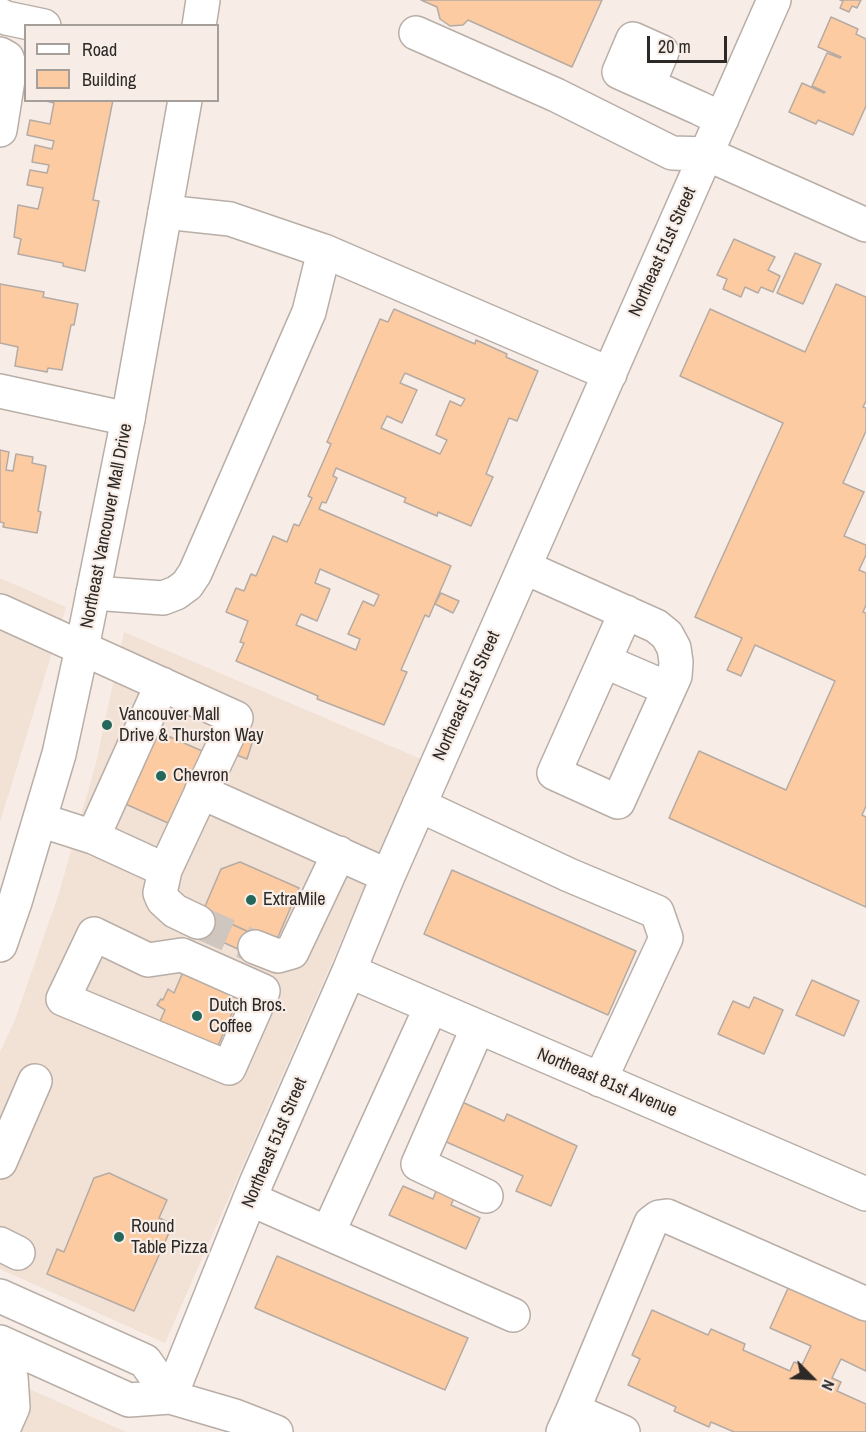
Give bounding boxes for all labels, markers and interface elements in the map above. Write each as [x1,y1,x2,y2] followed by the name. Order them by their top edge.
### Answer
[24,24,219,102] legend
[650,24,730,62] scale bar
[658,34,691,59] text: 20 m
[82,37,117,62] text: Road
[82,67,136,92] text: Building
[625,184,701,320] street label: Northeast 51st Street
[77,422,137,630] street label: Northeast Vancouver Mall Drive
[429,628,505,764] street label: Northeast 51st Street
[119,704,264,746] place label: Vancouver Mall Drive & Thurston Way
[100,718,114,732] marker: Vancouver Mall Drive & Thurston Way
[173,765,229,787] place label: Chevron
[154,769,168,783] marker: Chevron
[263,889,325,911] place label: ExtraMile
[244,893,258,907] marker: ExtraMile
[209,995,286,1038] place label: Dutch Bros. Coffee
[190,1009,204,1023] marker: Dutch Bros. Coffee
[534,1044,680,1122] street label: Northeast 81st Avenue
[238,1075,312,1211] street label: Northeast 51st Street
[131,1216,208,1258] place label: Round Table Pizza
[112,1230,126,1244] marker: Round Table Pizza
[782,1348,842,1408] north arrow
[816,1377,840,1394] text: N

